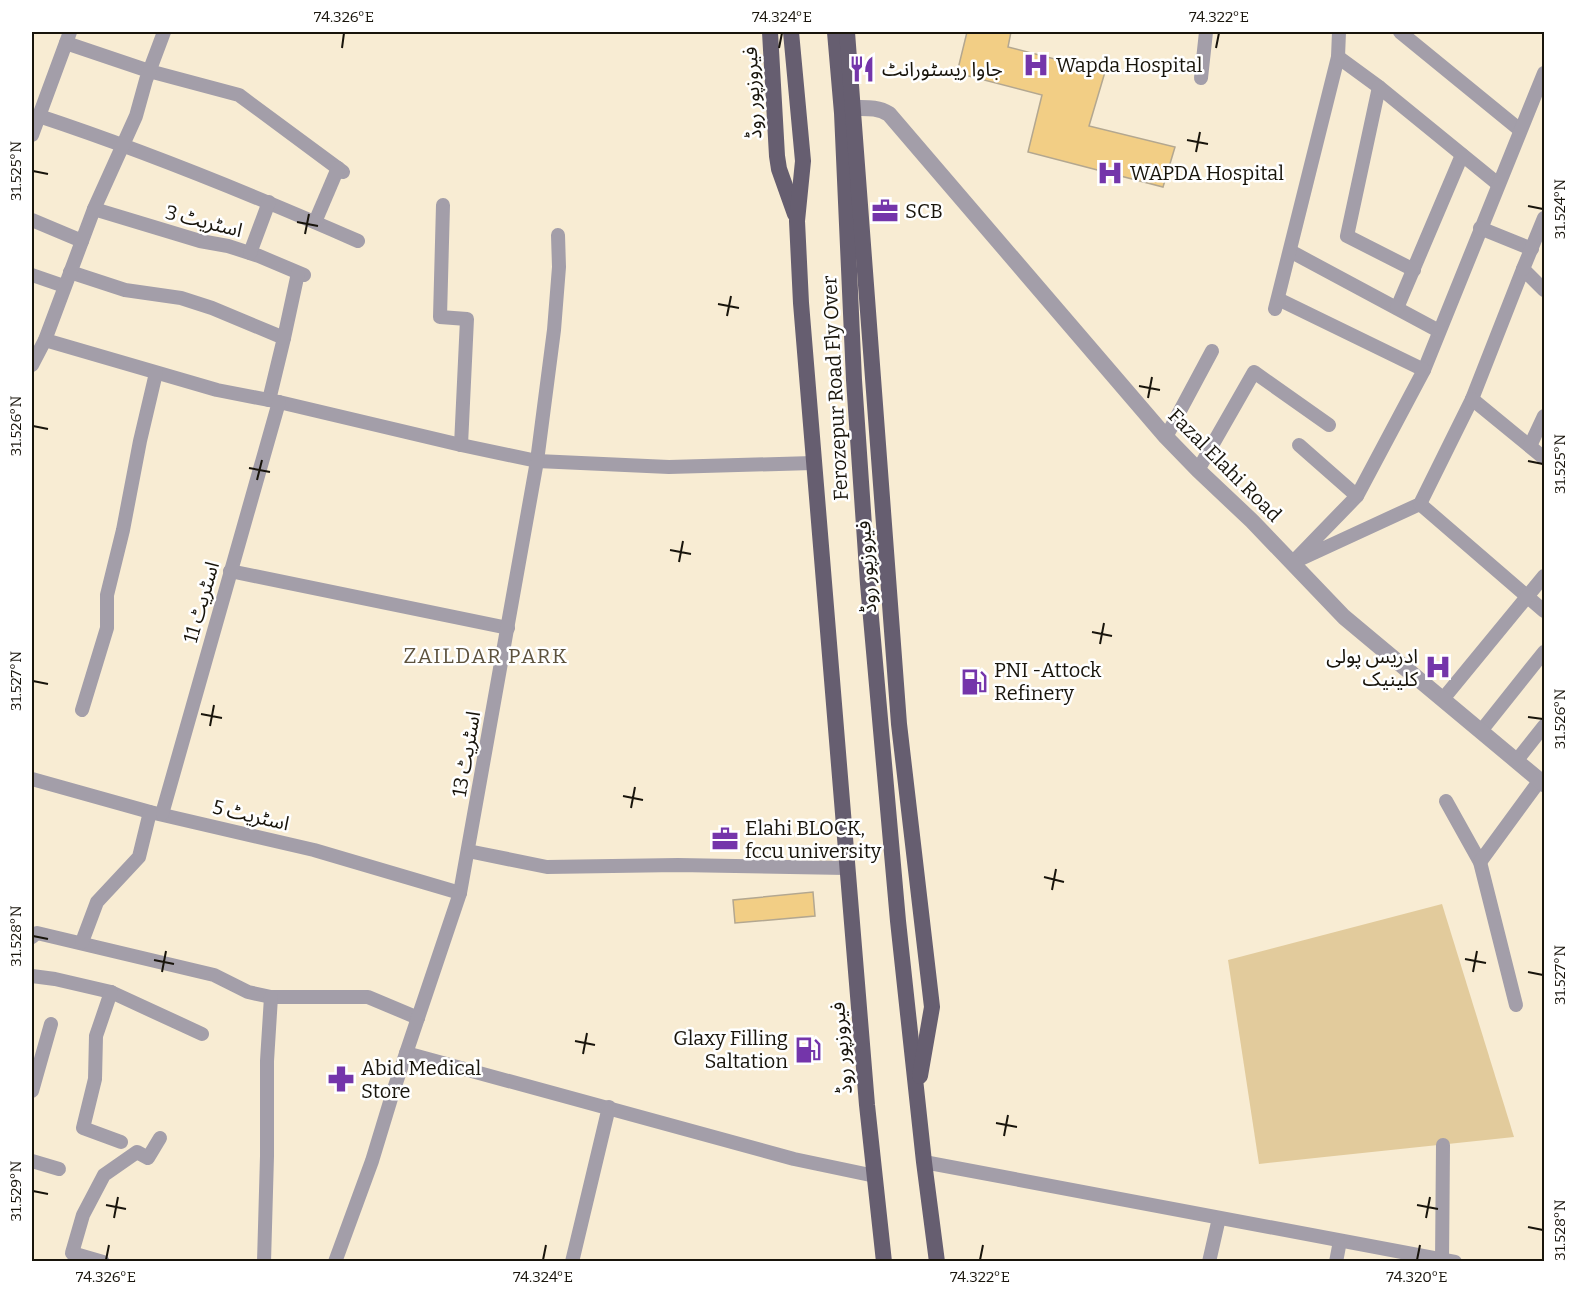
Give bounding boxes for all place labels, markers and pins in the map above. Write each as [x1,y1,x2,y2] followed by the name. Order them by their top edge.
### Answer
[1021,50,1051,80] hospital icon: Wapda Hospital
[1056,53,1203,77] place label: Wapda Hospital
[847,54,877,84] restaurant icon: جاوا ریسٹورانٹ
[882,57,1003,81] place label: جاوا ریسٹورانٹ
[1095,158,1125,188] hospital icon: WAPDA Hospital
[1130,161,1284,185] place label: WAPDA Hospital
[870,196,900,226] office icon: SCB
[905,199,943,223] place label: SCB
[1326,644,1419,691] place label: ادریس پولی کلینیک
[1423,652,1453,682] hospital icon: ادریس پولی کلینیک
[994,658,1102,705] place label: PNI -Attock Refinery
[959,667,989,697] fuel station icon: PNI -Attock Refinery
[745,816,882,863] place label: Elahi BLOCK, fccu university
[710,824,740,854] office icon: Elahi BLOCK, fccu university
[673,1026,788,1073] place label: Glaxy Filling Saltation
[793,1035,823,1065] fuel station icon: Glaxy Filling Saltation
[361,1056,481,1103] place label: Abid Medical Store
[326,1064,356,1094] pharmacy icon: Abid Medical Store

